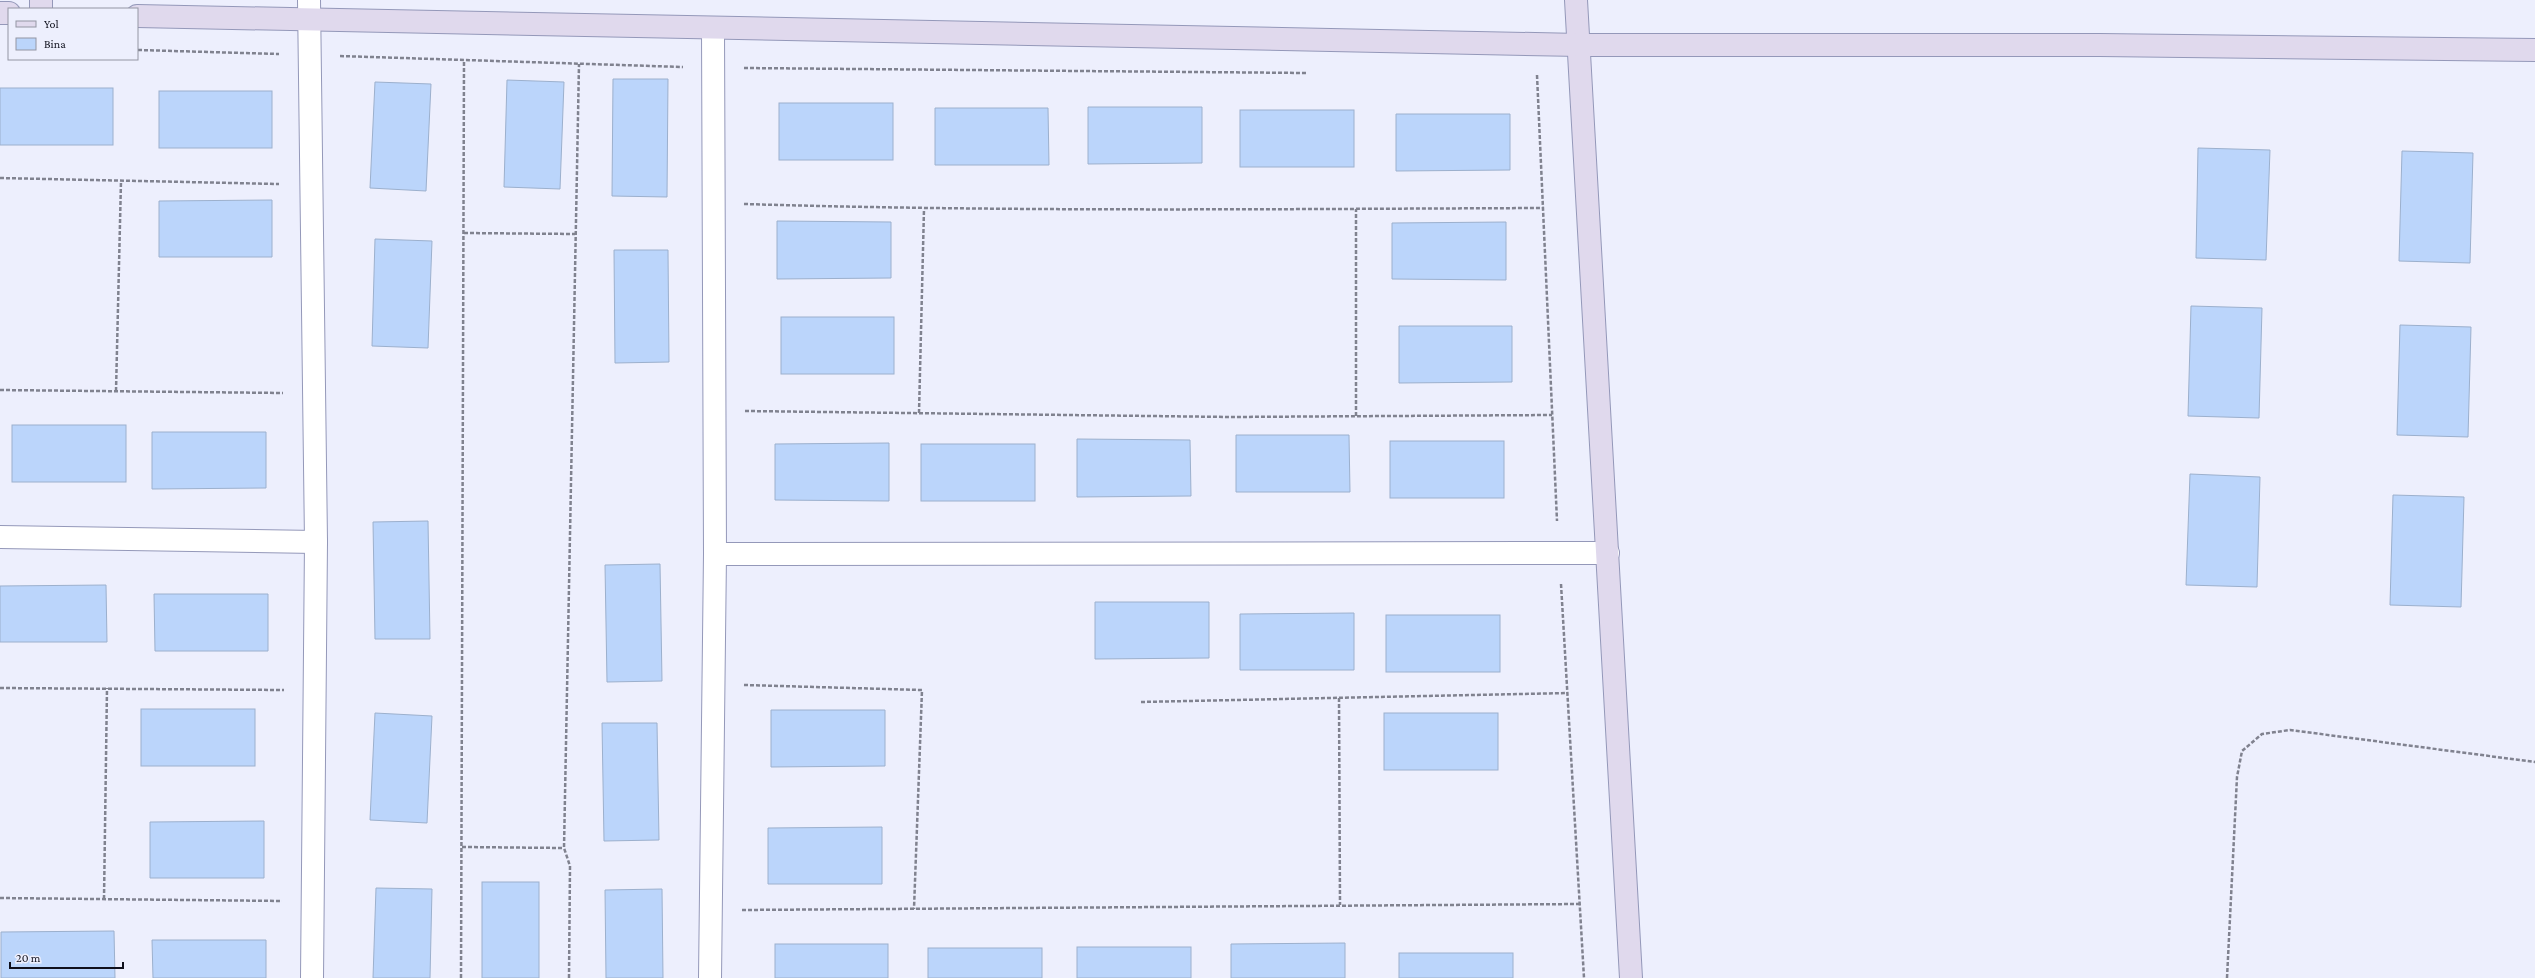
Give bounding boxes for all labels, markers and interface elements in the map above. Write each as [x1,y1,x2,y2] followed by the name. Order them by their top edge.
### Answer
[8,8,138,60] legend
[44,17,59,31] text: Yol
[44,37,66,51] text: Bina
[10,944,123,970] scale bar
[16,951,41,965] text: 20 m

